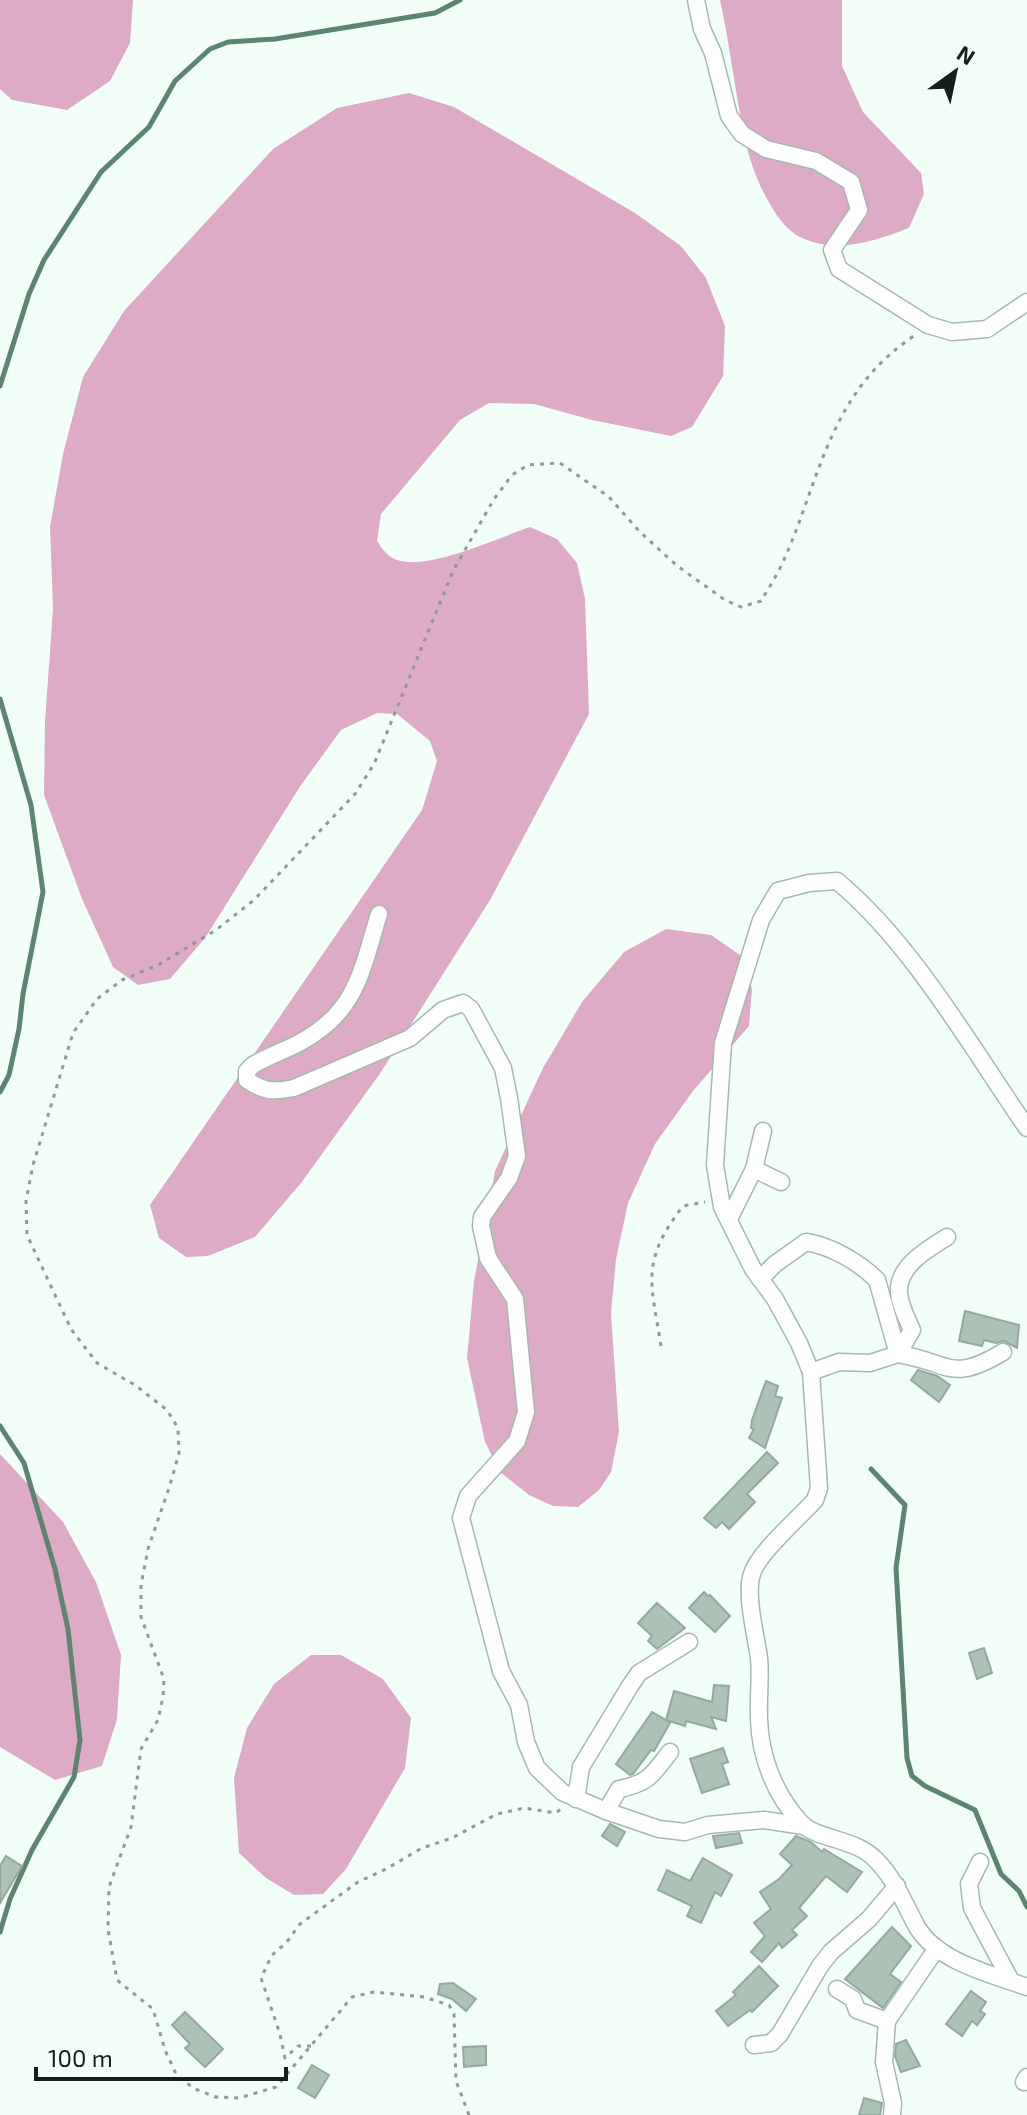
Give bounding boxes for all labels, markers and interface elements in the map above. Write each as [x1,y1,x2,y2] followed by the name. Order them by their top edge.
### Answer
[915,32,995,112] north arrow
[953,39,980,70] text: N
[36,2031,286,2081] scale bar
[48,2043,113,2072] text: 100 m

